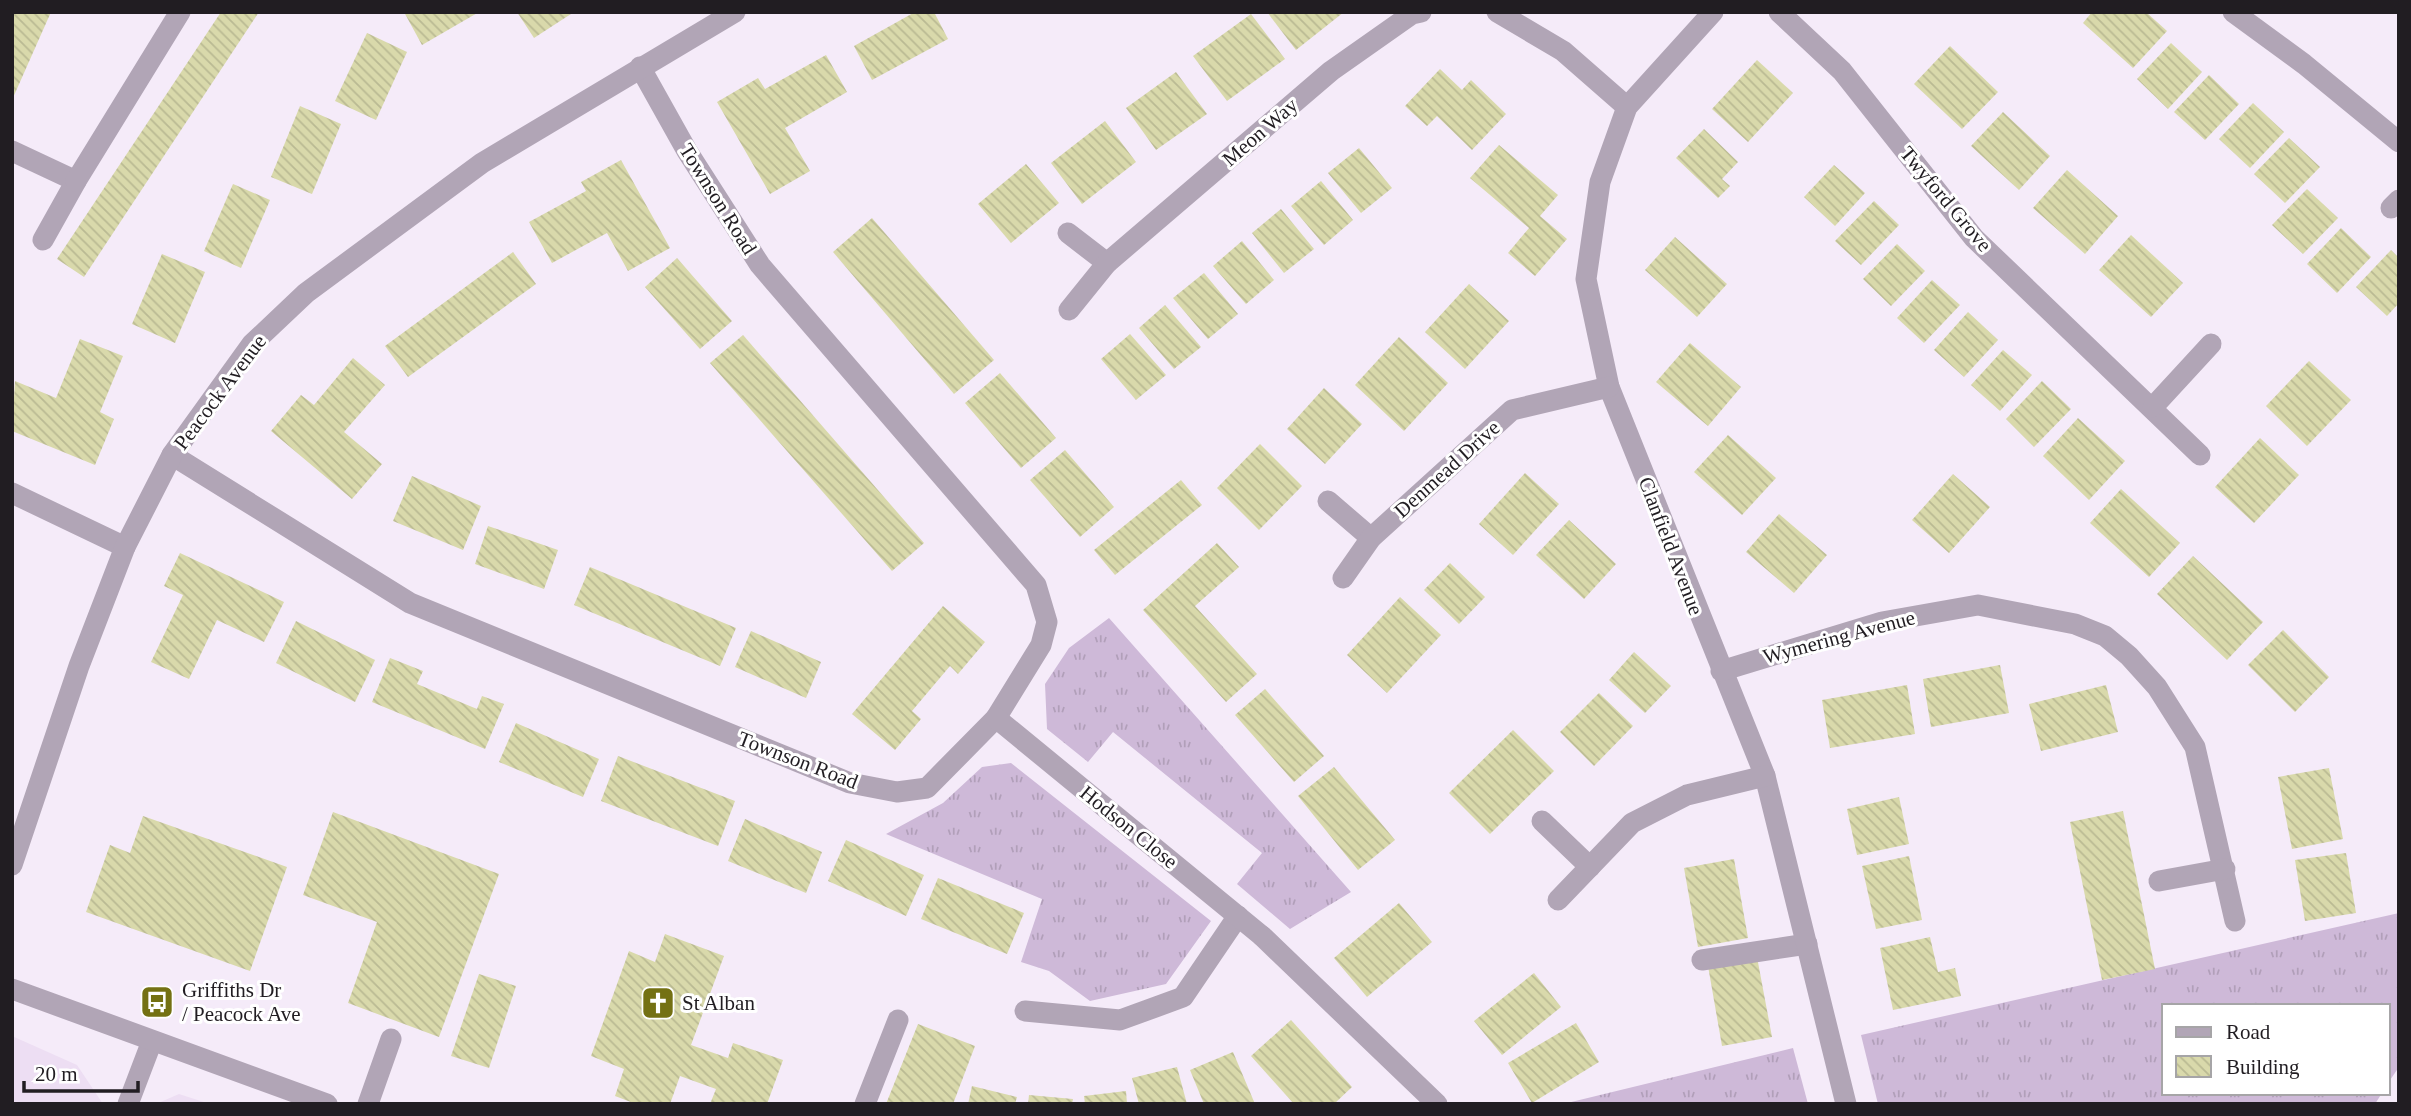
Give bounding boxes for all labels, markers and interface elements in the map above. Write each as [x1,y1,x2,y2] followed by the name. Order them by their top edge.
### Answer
[1217,92,1303,171] street label: Meon Way
[674,139,762,259] street label: Townson Road
[1895,142,1997,256] street label: Twyford Grove
[169,330,271,454] street label: Peacock Avenue
[1389,415,1505,523] street label: Denmead Drive
[1634,474,1708,618] street label: Clanfield Avenue
[1760,605,1918,669] street label: Wymering Avenue
[735,726,862,794] street label: Townson Road
[1075,780,1183,874] street label: Hodson Close
[182,978,301,1026] place label: Griffiths Dr / Peacock Ave
[138,983,176,1021] bus stop icon: Griffiths Dr / Peacock Ave
[639,984,677,1022] church icon: St Alban
[682,991,755,1015] place label: St Alban
[2162,1004,2390,1095] legend
[2226,1020,2271,1044] text: Road
[24,1050,138,1094] scale bar
[2226,1055,2300,1079] text: Building
[35,1062,78,1086] text: 20 m

